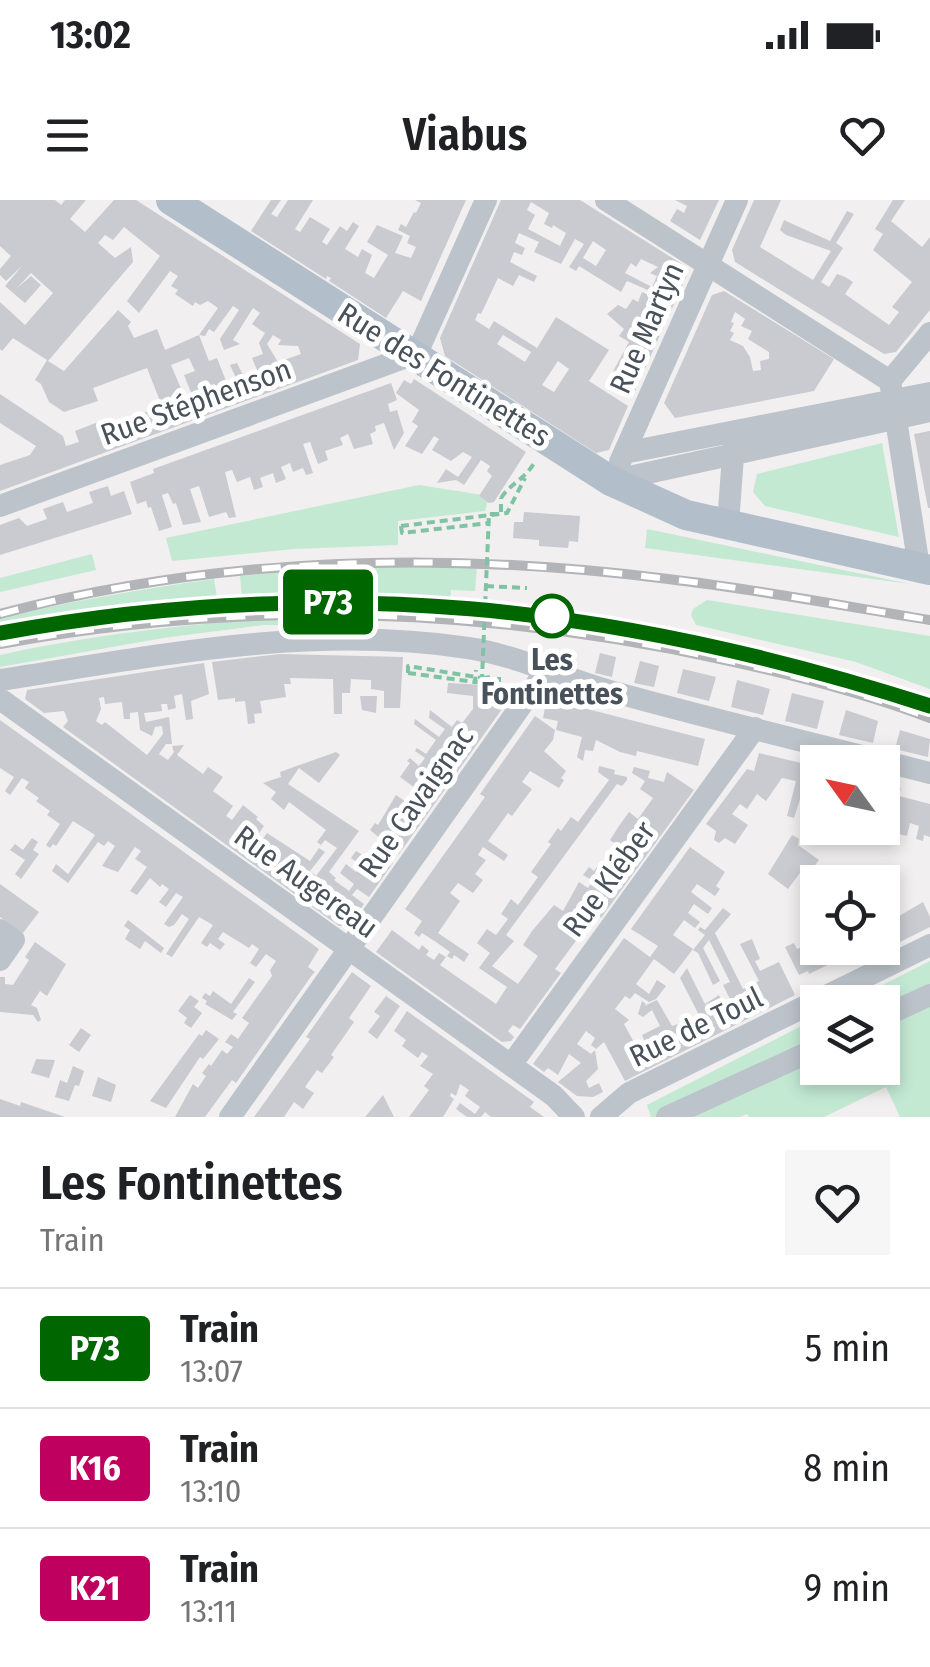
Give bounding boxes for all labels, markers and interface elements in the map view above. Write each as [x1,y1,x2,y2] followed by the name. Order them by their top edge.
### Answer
[50,12,131,58] text: 13:02
[40,108,95,163] icon: menu
[403,108,527,162] text: Viabus
[835,108,890,163] icon: heart
[602,257,692,399] street label: Rue Martyn
[331,295,557,455] street label: Rue des Fontinettes
[96,351,296,453] street label: Rue Stéphenson
[270,570,386,634] line badge: P73
[303,581,353,623] text: P73
[531,595,573,637] marker: Les Fontinettes
[481,642,623,712] place label: Les Fontinettes
[351,720,481,884] street label: Rue Cavaignac
[800,745,900,845] north arrow
[800,745,900,1085] map controls
[555,814,663,944] street label: Rue Kléber
[227,818,385,946] street label: Rue Augereau
[800,865,900,965] button: locate
[624,979,768,1075] street label: Rue de Toul
[800,985,900,1085] button: layers
[785,1150,890,1255] button: heart
[40,1154,343,1212] text: Les Fontinettes
[40,1221,105,1259] text: Train
[180,1306,259,1352] text: Train
[805,1325,890,1371] text: 5 min
[70,1327,120,1369] text: P73
[180,1352,243,1390] text: 13:07
[180,1426,259,1472] text: Train
[803,1445,890,1491] text: 8 min
[69,1447,121,1489] text: K16
[180,1472,242,1510] text: 13:10
[180,1546,259,1592] text: Train
[804,1565,890,1611] text: 9 min
[70,1567,120,1609] text: K21
[180,1592,237,1630] text: 13:11

